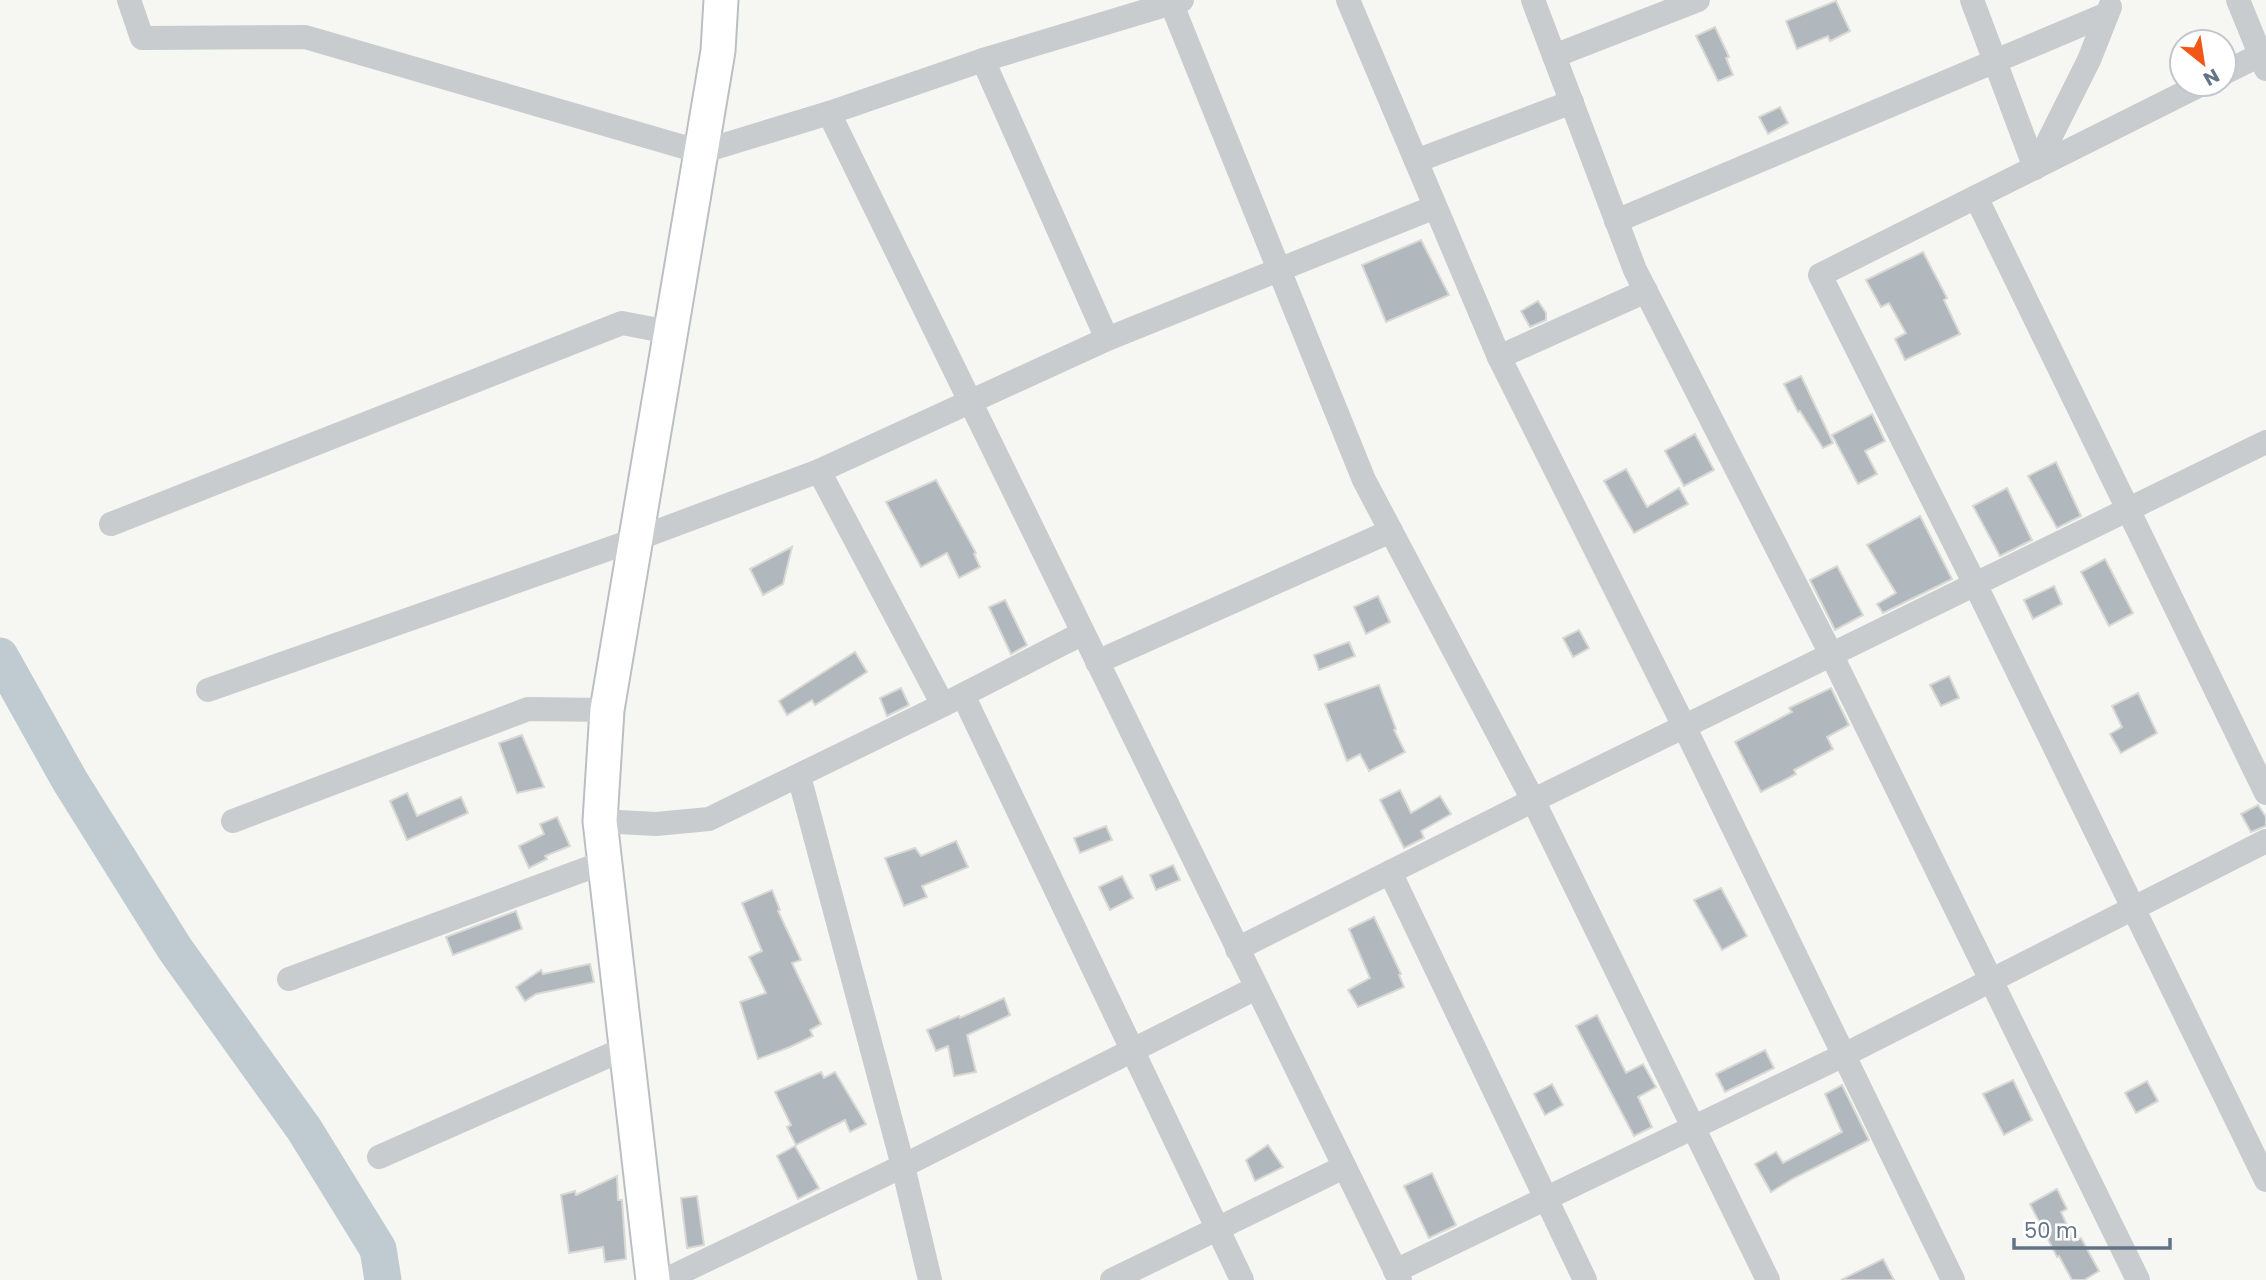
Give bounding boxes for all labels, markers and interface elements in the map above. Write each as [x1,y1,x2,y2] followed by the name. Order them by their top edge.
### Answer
[2168,28,2238,98] north arrow
[2198,62,2224,93] text: N
[2014,1206,2170,1250] scale bar
[2024,1216,2078,1245] text: 50 m

